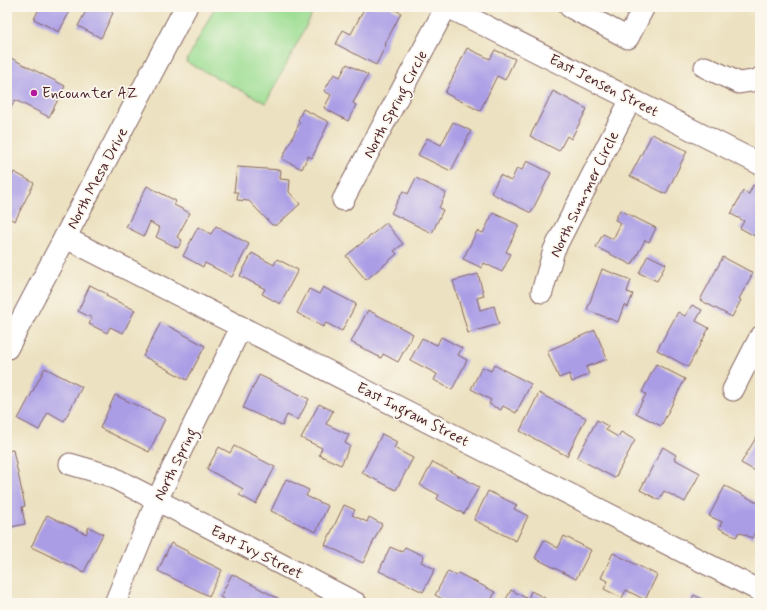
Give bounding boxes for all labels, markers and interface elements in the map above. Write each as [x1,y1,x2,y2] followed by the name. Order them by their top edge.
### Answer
[359,47,434,162] street label: North Spring Circle
[546,50,662,122] street label: East Jensen Street
[42,84,138,104] place label: Encounter AZ
[29,88,39,98] marker: Encounter AZ
[63,124,133,233] street label: North Mesa Drive
[546,128,624,261] street label: North Summer Circle
[353,378,472,453] street label: East Ingram Street
[150,425,203,505] street label: North Spring
[207,521,306,585] street label: East Ivy Street

